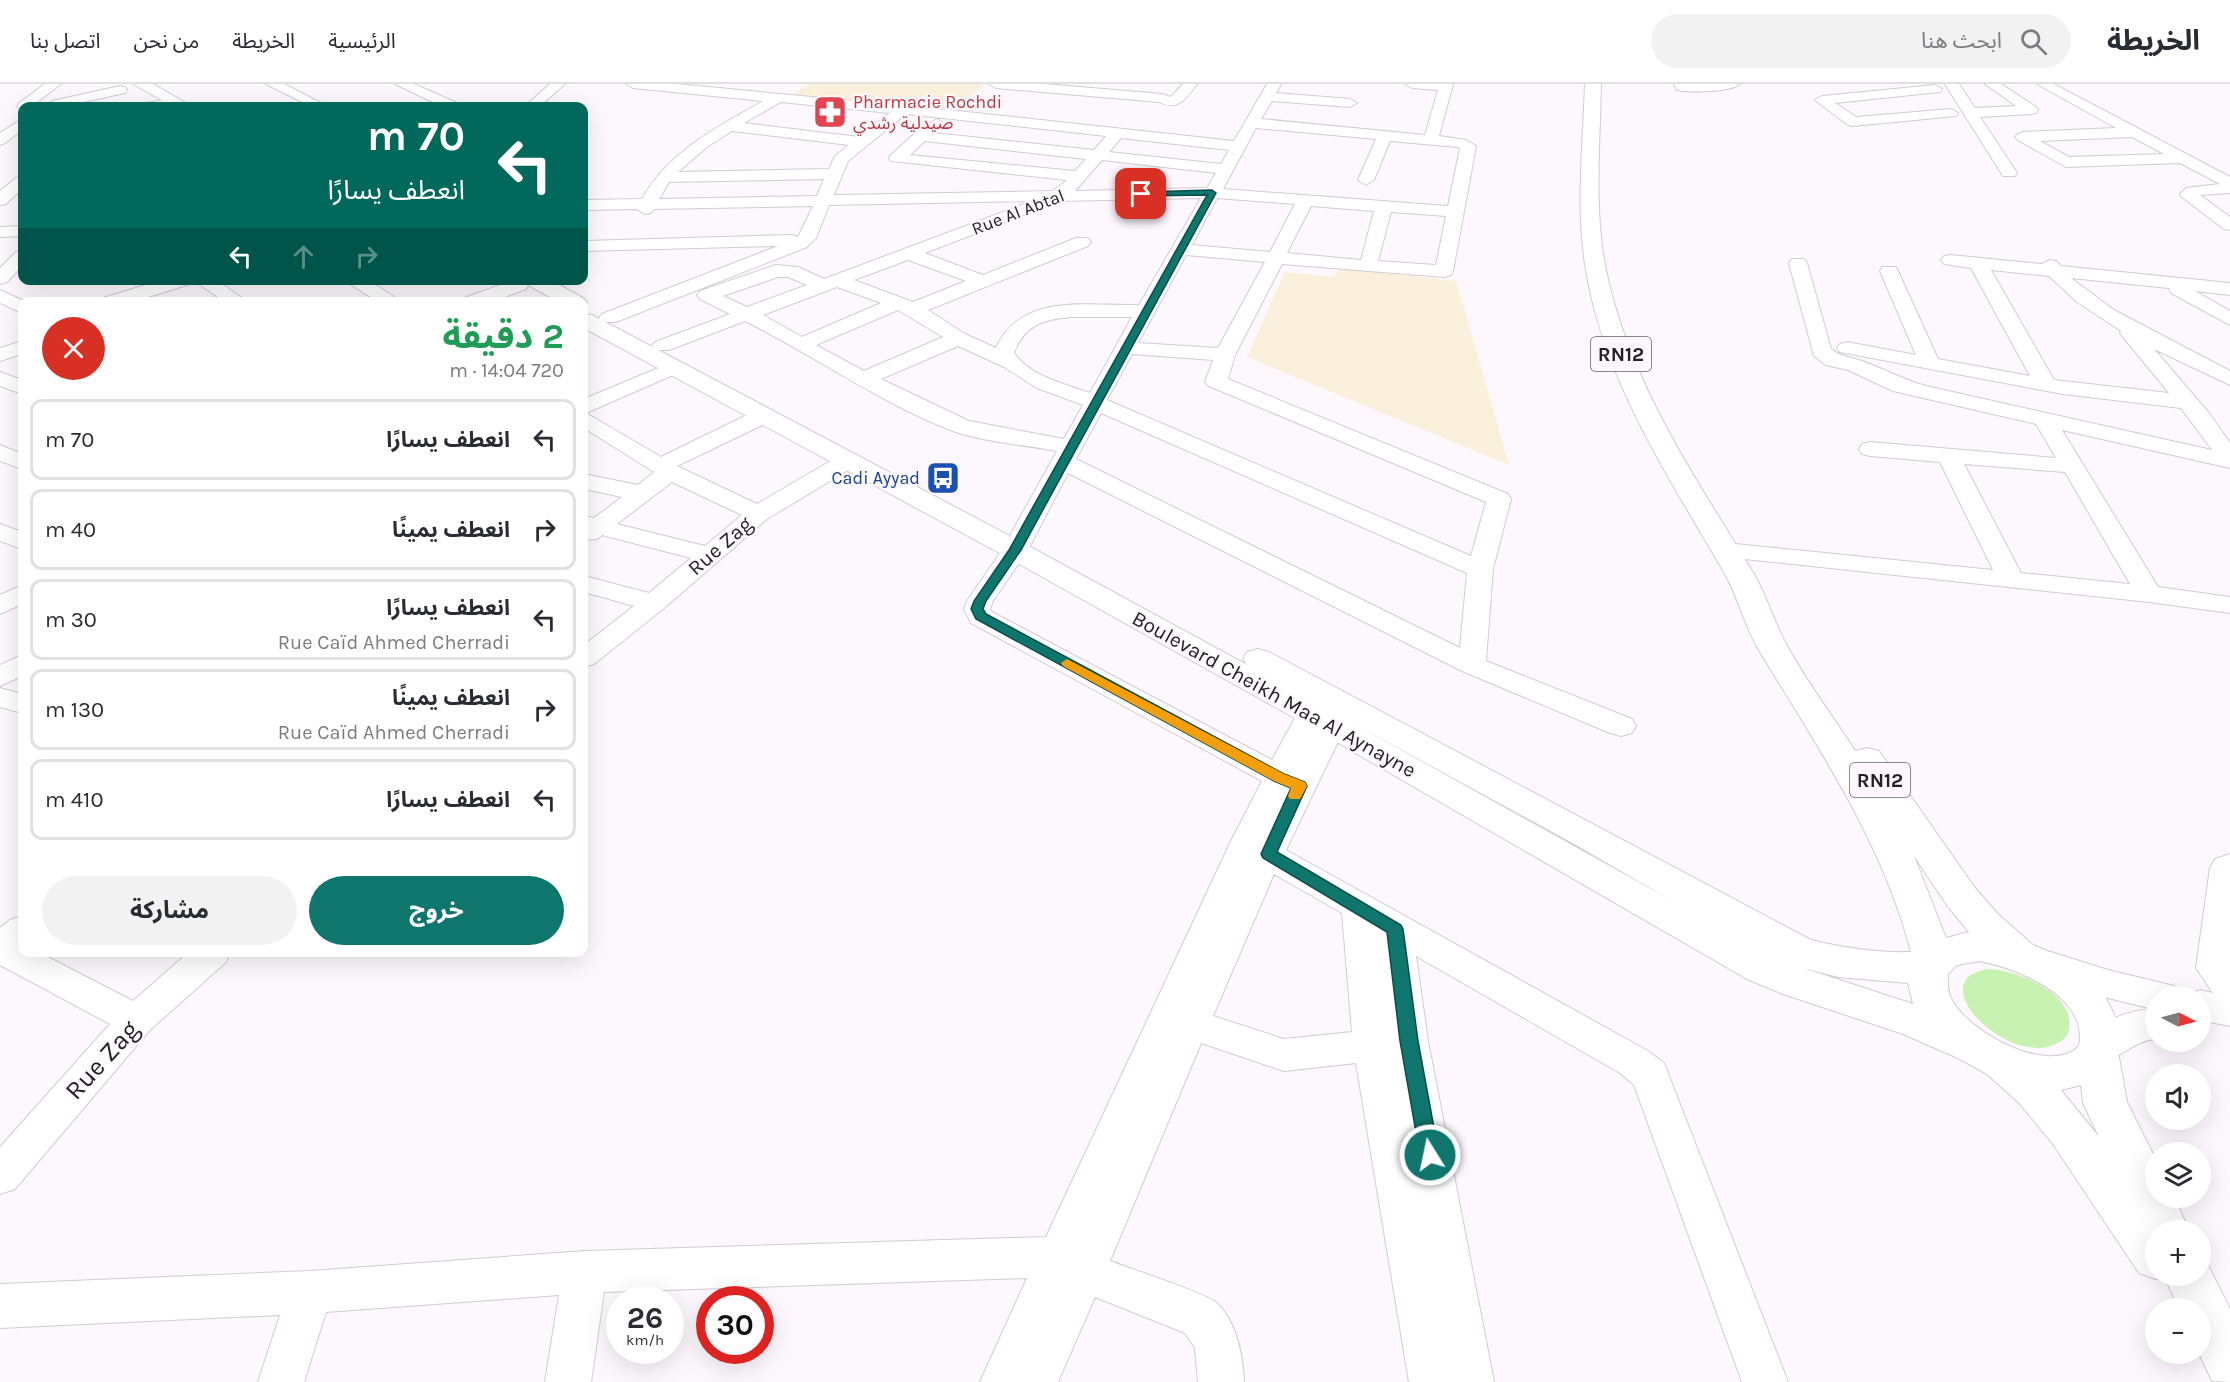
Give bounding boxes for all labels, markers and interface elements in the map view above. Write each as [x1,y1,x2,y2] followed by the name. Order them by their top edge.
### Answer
[1651,14,2071,68] search box
[2107,24,2200,57] text: الخريطة
[2017,25,2050,58] icon: search
[1921,28,2002,54] text: ابحث هنا
[30,29,101,53] text: اتصل بنا
[134,29,199,53] text: من نحن
[232,29,295,53] text: الخريطة
[328,29,396,53] text: الرئيسية
[853,91,1002,136] place label: Pharmacie Rochdi صيدلية رشدي
[812,94,848,130] pharmacy icon: Pharmacie Rochdi صيدلية رشدي
[367,111,465,161] text: 70 m
[486,126,564,204] icon: left
[1115,168,1166,219] pin
[327,174,465,206] text: انعطف يسارًا
[1124,177,1157,210] icon: arrive
[968,184,1068,240] street label: Rue Al Abtal
[224,240,257,273] icon: left
[287,240,320,273] icon: ahead
[350,240,383,273] icon: right
[443,315,564,357] text: 2 دقيقة
[42,317,105,380] button: close
[1591,337,1651,371] road number: RN12
[449,359,564,382] text: 720 m · 14:04
[528,423,561,456] icon: left
[45,427,94,453] text: 70 m
[386,427,510,453] text: انعطف يسارًا
[925,460,961,496] bus stop icon: Cadi Ayyad
[832,467,920,489] place label: Cadi Ayyad
[683,512,757,580] street label: Rue Zag
[528,513,561,546] icon: right
[45,517,96,543] text: 40 m
[392,517,510,543] text: انعطف يمينًا
[386,595,510,621] text: انعطف يسارًا
[528,603,561,636] icon: left
[1128,606,1420,782] street label: Boulevard Cheikh Maa Al Aynayne
[45,607,97,633] text: 30 m
[278,631,510,654] text: Rue Caïd Ahmed Cherradi
[392,685,510,711] text: انعطف يمينًا
[528,693,561,726] icon: right
[45,697,104,723] text: 130 m
[278,721,510,744] text: Rue Caïd Ahmed Cherradi
[1850,763,1910,797] road number: RN12
[528,783,561,816] icon: left
[45,787,103,813] text: 410 m
[386,787,510,813] text: انعطف يسارًا
[42,876,297,945] button: مشاركة
[309,876,564,945] button: خروج
[2145,986,2211,1052] north arrow
[2145,986,2211,1364] map controls
[59,1014,146,1106] street label: Rue Zag
[2145,1064,2211,1130] button: sound
[1398,1123,1462,1187] position arrow
[2145,1142,2211,1208] button: layers
[2145,1220,2211,1286] button: +
[696,1286,774,1364] speed limit sign: 30
[2145,1298,2211,1364] button: −
[627,1300,663,1336] text: 26
[626,1331,664,1349] text: km/h

